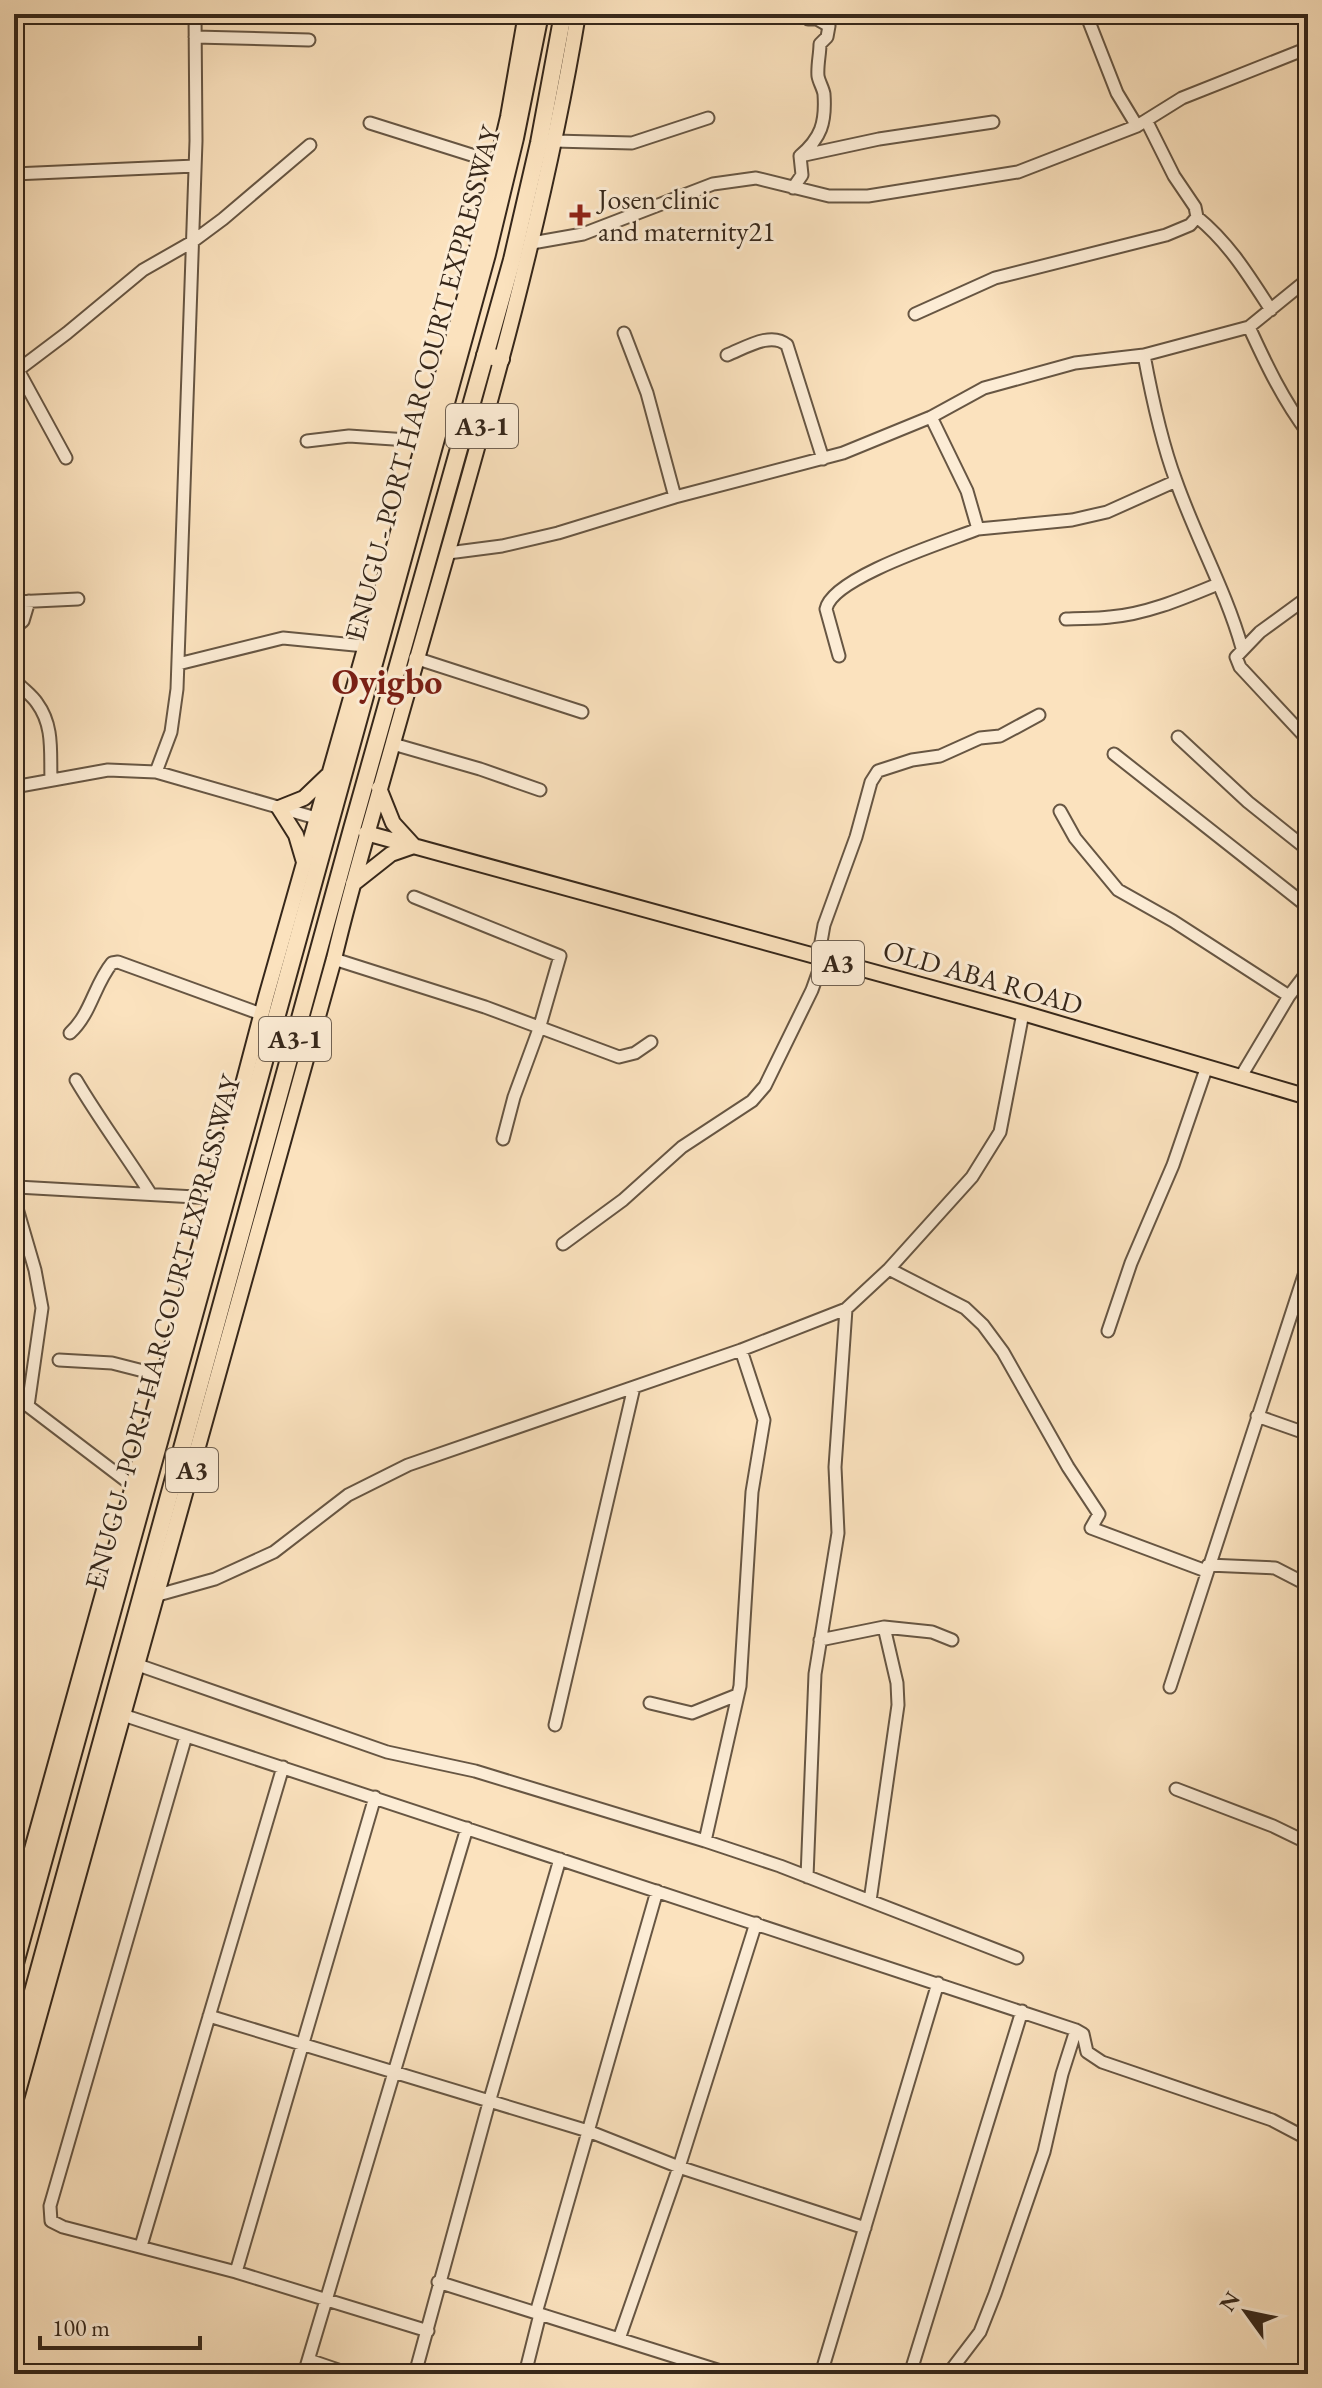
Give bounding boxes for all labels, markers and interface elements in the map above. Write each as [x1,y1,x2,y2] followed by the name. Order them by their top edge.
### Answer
[336,120,509,644] street label: ENUGU - PORT HARCOURT EXPRESSWAY
[596,181,775,249] place label: Josen clinic and maternity21
[569,204,591,226] marker: Josen clinic and maternity21
[446,404,518,448] road number: A3-1
[332,658,442,705] district label: Oyigbo
[879,931,1087,1023] street label: OLD ABA ROAD
[812,941,864,985] road number: A3
[259,1017,331,1061] road number: A3-1
[76,1069,249,1593] street label: ENUGU - PORT HARCOURT EXPRESSWAY
[166,1448,218,1492] road number: A3
[1206,2272,1286,2352] north arrow
[1213,2286,1247,2317] text: N
[40,2300,200,2350] scale bar
[52,2312,110,2343] text: 100 m

